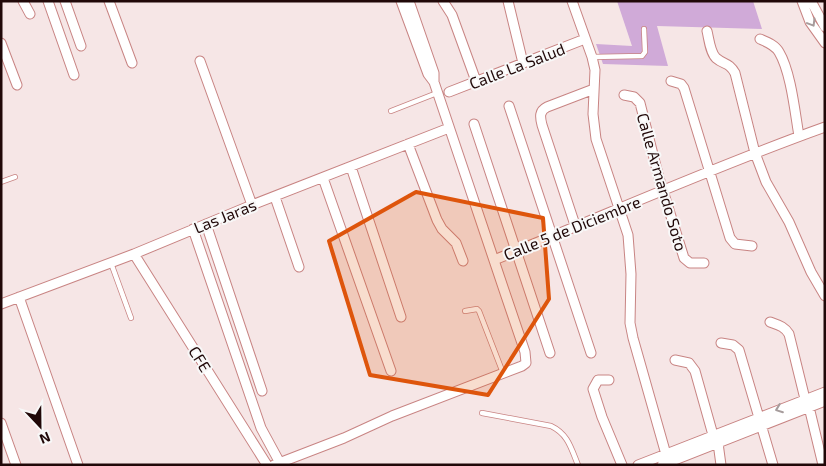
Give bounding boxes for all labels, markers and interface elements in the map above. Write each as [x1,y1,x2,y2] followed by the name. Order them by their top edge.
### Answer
[805,17,815,26] one-way arrow
[466,39,567,92] street label: Calle La Salud
[634,111,691,253] street label: Calle Armando Soto
[501,191,643,264] street label: Calle 5 de Diciembre
[191,194,259,237] street label: Las Jaras
[185,342,216,375] street label: CFE
[15,401,65,451] north arrow
[775,403,784,414] one-way arrow
[37,429,53,448] text: N

